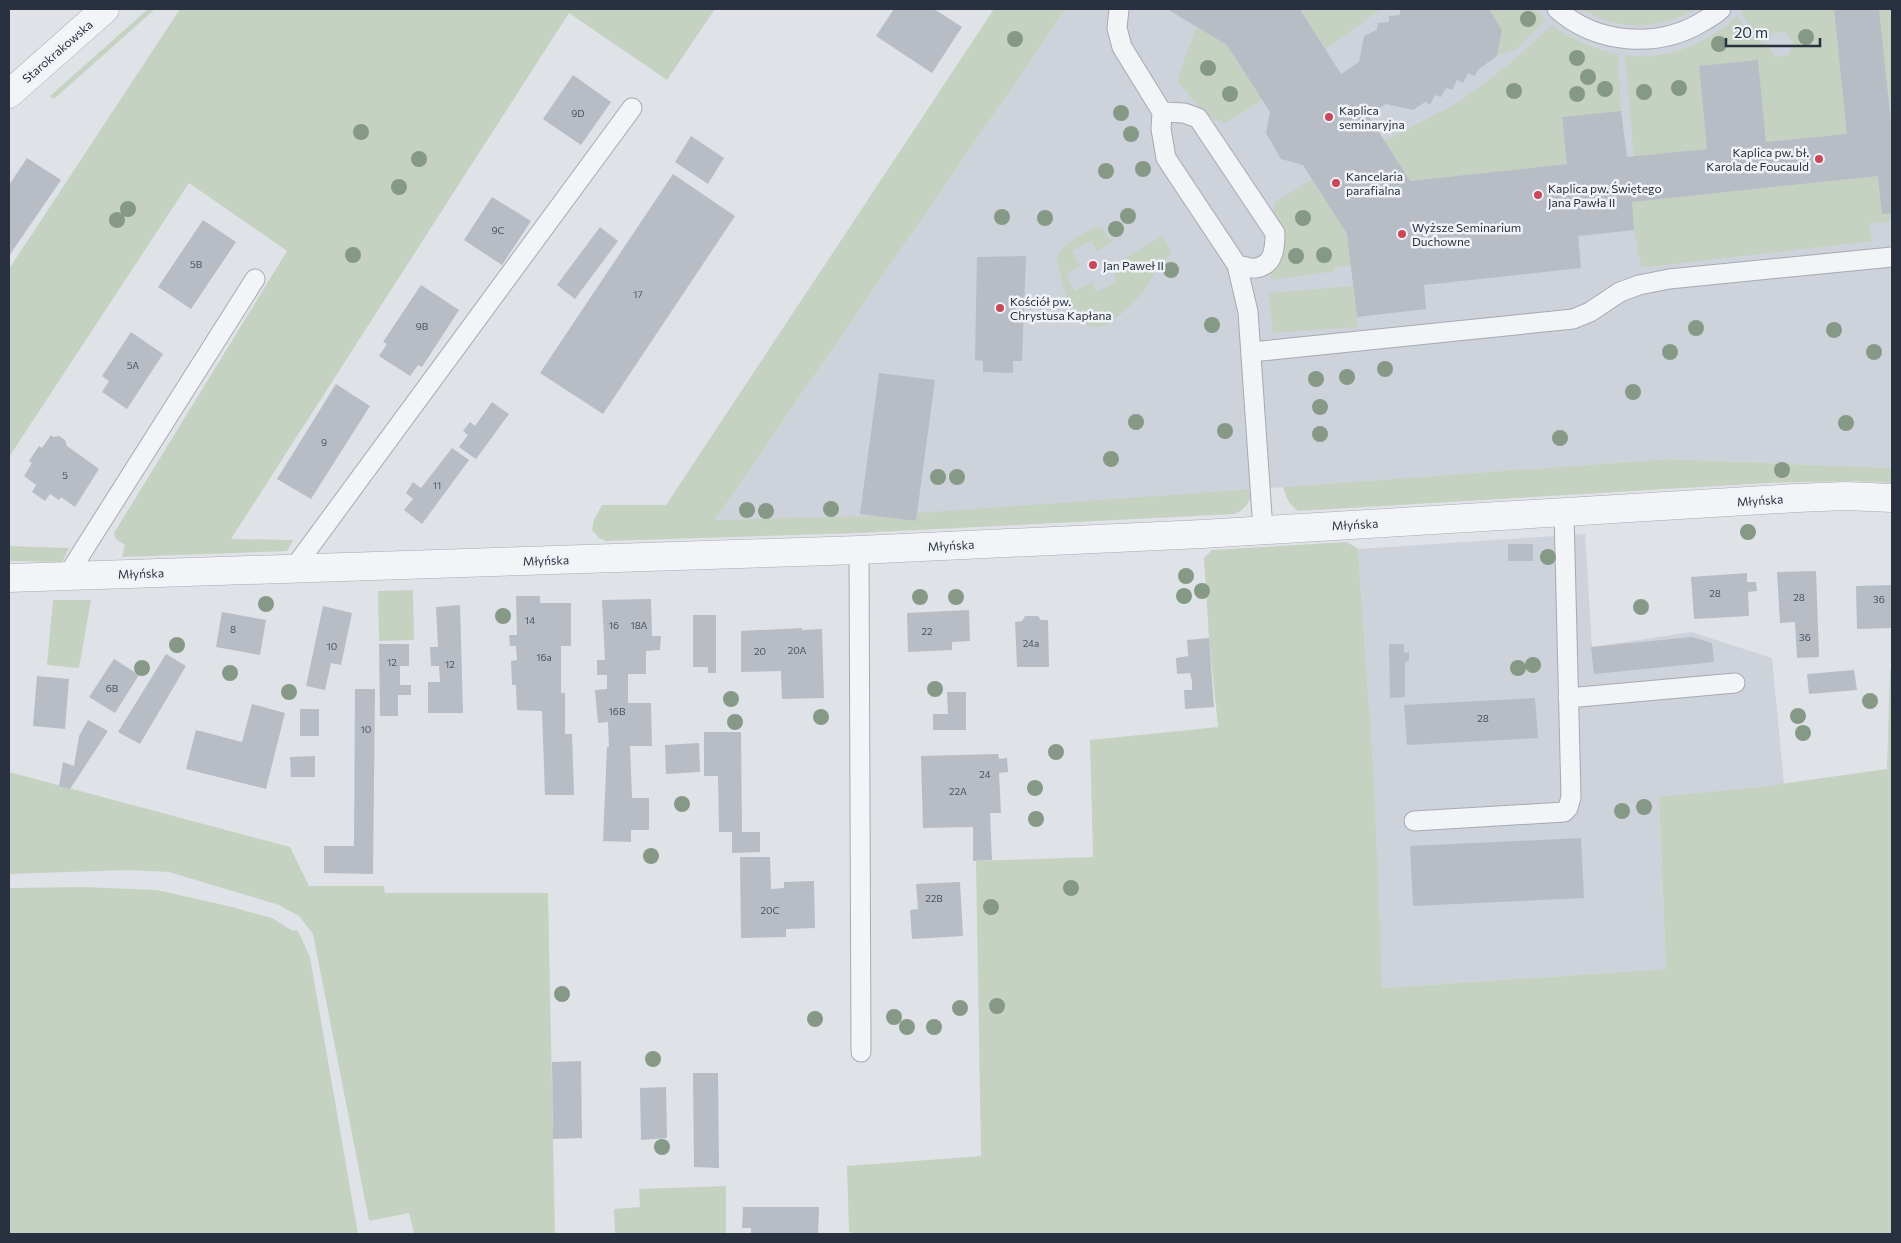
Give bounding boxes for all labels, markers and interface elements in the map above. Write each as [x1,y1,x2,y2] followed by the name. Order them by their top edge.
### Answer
[1726,15,1820,47] scale bar
[19,17,95,85] street label: Starokrakowska
[1734,23,1768,41] text: 20 m
[1339,103,1405,131] place label: Kaplica seminaryjna
[571,107,585,119] house number: 9D
[1323,111,1335,123] marker: Kaplica seminaryjna
[1706,145,1809,173] place label: Kaplica pw. bł. Karola de Foucauld
[1813,153,1825,165] marker: Kaplica pw. bł. Karola de Foucauld
[1346,169,1403,197] place label: Kancelaria parafialna
[1330,177,1342,189] marker: Kancelaria parafialna
[1548,181,1662,210] place label: Kaplica pw. Świętego Jana Pawła II
[1532,189,1544,201] marker: Kaplica pw. Świętego Jana Pawła II
[1412,220,1521,248] place label: Wyższe Seminarium Duchowne
[492,224,505,236] house number: 9C
[1396,228,1408,240] marker: Wyższe Seminarium Duchowne
[190,258,203,270] house number: 5B
[1103,258,1164,273] place label: Jan Paweł II
[1087,259,1099,271] marker: Jan Paweł II
[633,288,643,300] house number: 17
[1010,294,1112,322] place label: Kościół pw. Chrystusa Kapłana
[994,302,1006,314] marker: Kościół pw. Chrystusa Kapłana
[416,320,429,332] house number: 9B
[127,359,139,371] house number: 5A
[321,436,327,448] house number: 9
[62,469,68,481] house number: 5
[433,479,441,491] house number: 11
[1736,491,1784,509] street label: Młyńska
[1331,516,1379,532] street label: Młyńska
[927,537,975,553] street label: Młyńska
[523,552,569,568] street label: Młyńska
[118,565,164,581] street label: Młyńska
[1709,587,1721,599] house number: 28
[1793,591,1805,603] house number: 28
[1873,593,1885,605] house number: 36
[525,614,535,626] house number: 14
[609,619,619,631] house number: 16
[630,619,648,631] house number: 18A
[230,623,236,635] house number: 8
[921,625,933,637] house number: 22
[1799,631,1811,643] house number: 36
[1023,637,1039,649] house number: 24a
[327,640,337,652] house number: 10
[788,644,806,656] house number: 20A
[754,645,766,657] house number: 20
[536,651,552,663] house number: 16a
[387,656,397,668] house number: 12
[445,658,455,670] house number: 12
[106,682,119,694] house number: 6B
[609,705,626,717] house number: 16B
[1477,712,1489,724] house number: 28
[361,723,371,735] house number: 10
[979,768,991,780] house number: 24
[949,785,967,797] house number: 22A
[925,892,943,904] house number: 22B
[761,904,780,916] house number: 20C

